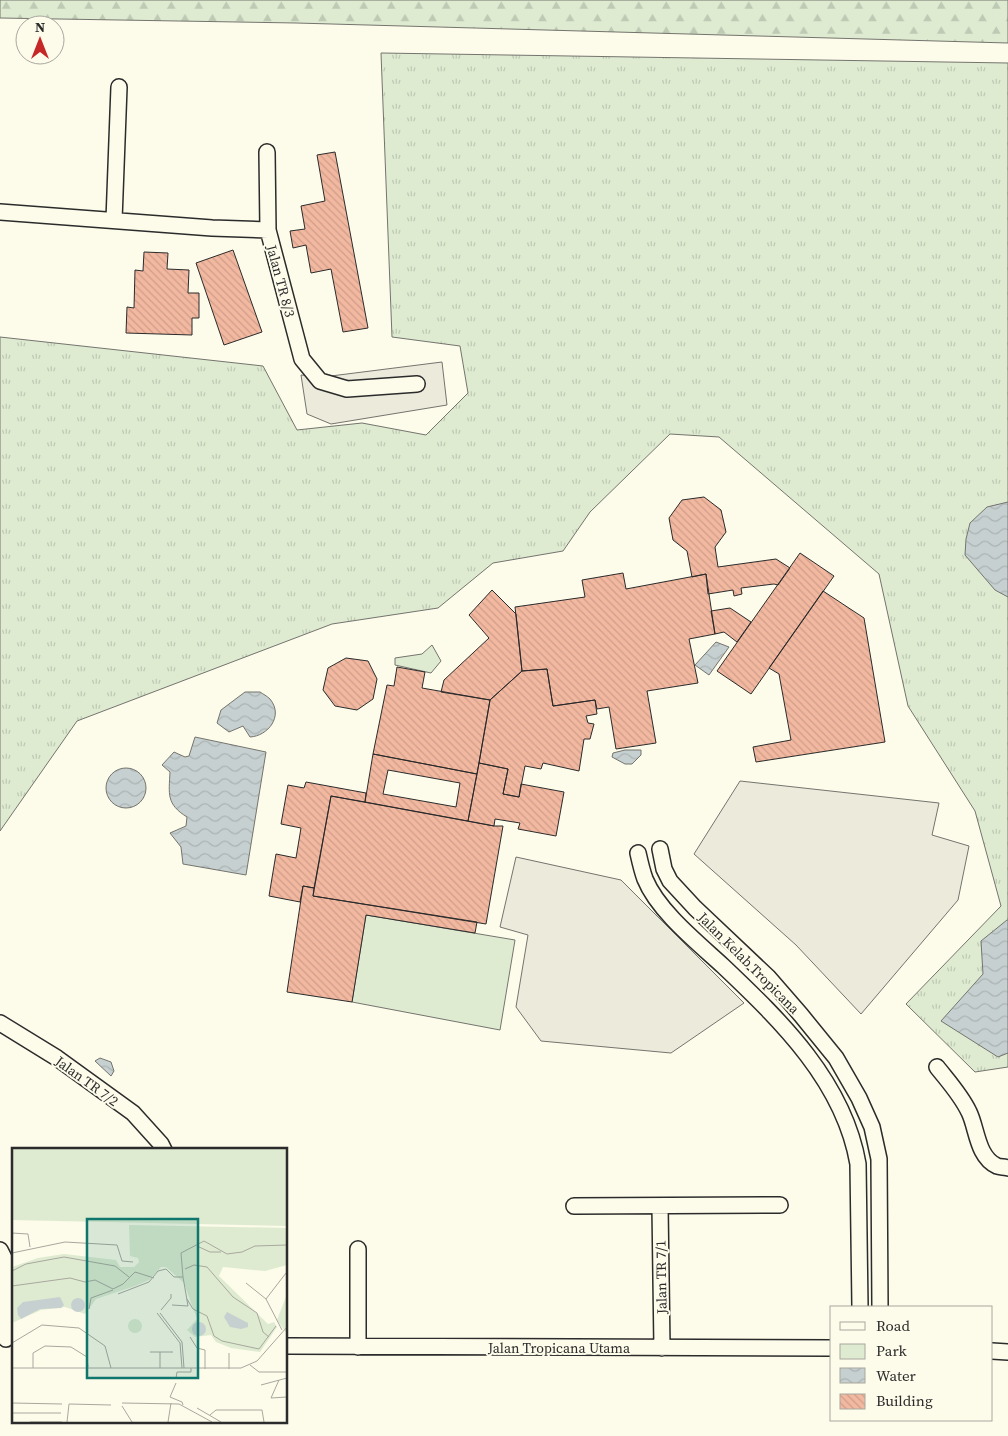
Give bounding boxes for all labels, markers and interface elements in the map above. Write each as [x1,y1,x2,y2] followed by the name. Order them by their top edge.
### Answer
[15,15,65,65] north arrow
[35,17,45,37] text: N
[262,242,300,319] street label: Jalan TR 8/3
[693,907,805,1019] street label: Jalan Kelab Tropicana
[50,1051,123,1111] street label: Jalan TR 7/2
[12,1148,288,1424] inset map
[650,1240,672,1315] street label: Jalan TR 7/1
[830,1306,993,1421] legend
[876,1315,910,1336] text: Road
[487,1338,631,1358] street label: Jalan Tropicana Utama
[876,1340,908,1361] text: Park
[876,1365,917,1386] text: Water
[876,1390,933,1411] text: Building

